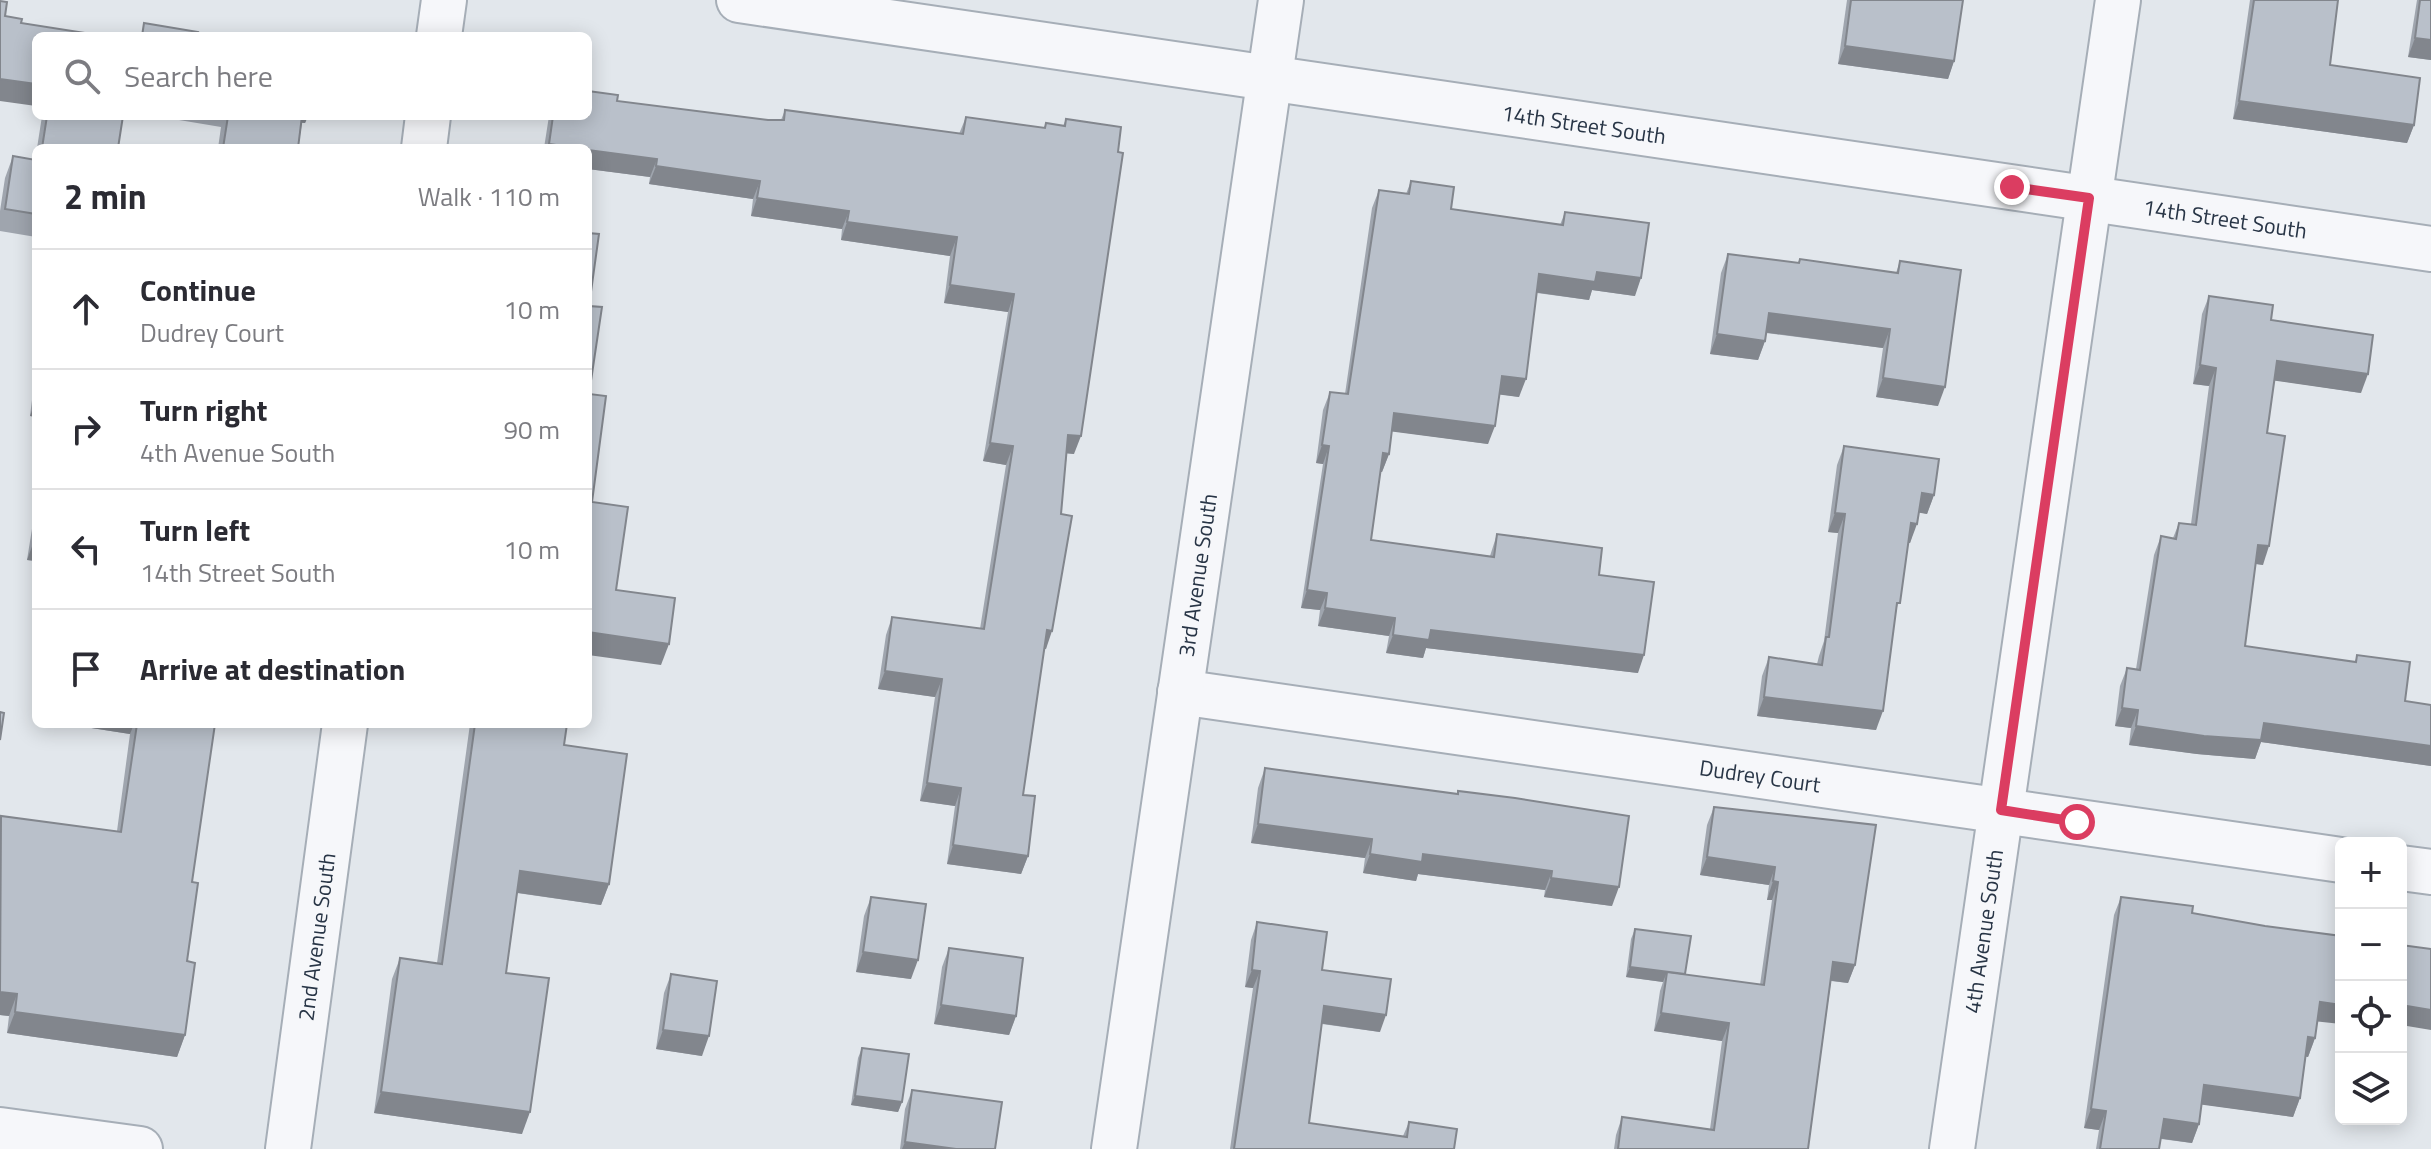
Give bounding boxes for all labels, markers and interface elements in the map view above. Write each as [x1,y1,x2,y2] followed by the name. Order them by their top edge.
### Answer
[32,32,592,120] search box
[124,53,273,99] text: Search here
[60,54,104,98] icon: search
[1500,95,1668,153] street label: 14th Street South
[1994,169,2030,205] route end
[64,170,147,222] text: 2 min
[418,177,560,216] text: Walk · 110 m
[2141,190,2309,248] street label: 14th Street South
[140,267,256,313] text: Continue
[64,287,108,331] icon: ahead
[503,290,560,329] text: 10 m
[140,313,284,352] text: Dudrey Court
[140,387,268,433] text: Turn right
[64,407,108,451] icon: right
[503,410,560,449] text: 90 m
[140,433,335,472] text: 4th Avenue South
[1169,491,1226,659] street label: 3rd Avenue South
[140,507,250,553] text: Turn left
[64,527,108,571] icon: left
[503,530,560,569] text: 10 m
[140,553,335,592] text: 14th Street South
[140,646,405,692] text: Arrive at destination
[64,647,108,691] icon: arrive
[1697,750,1823,802] street label: Dudrey Court
[2059,804,2095,840] route start
[2335,837,2407,1125] map controls
[2335,837,2407,909] button: +
[1955,847,2012,1015] street label: 4th Avenue South
[288,851,345,1023] street label: 2nd Avenue South
[2335,909,2407,981] button: −
[2335,981,2407,1053] button: locate
[2335,1053,2407,1125] button: layers

